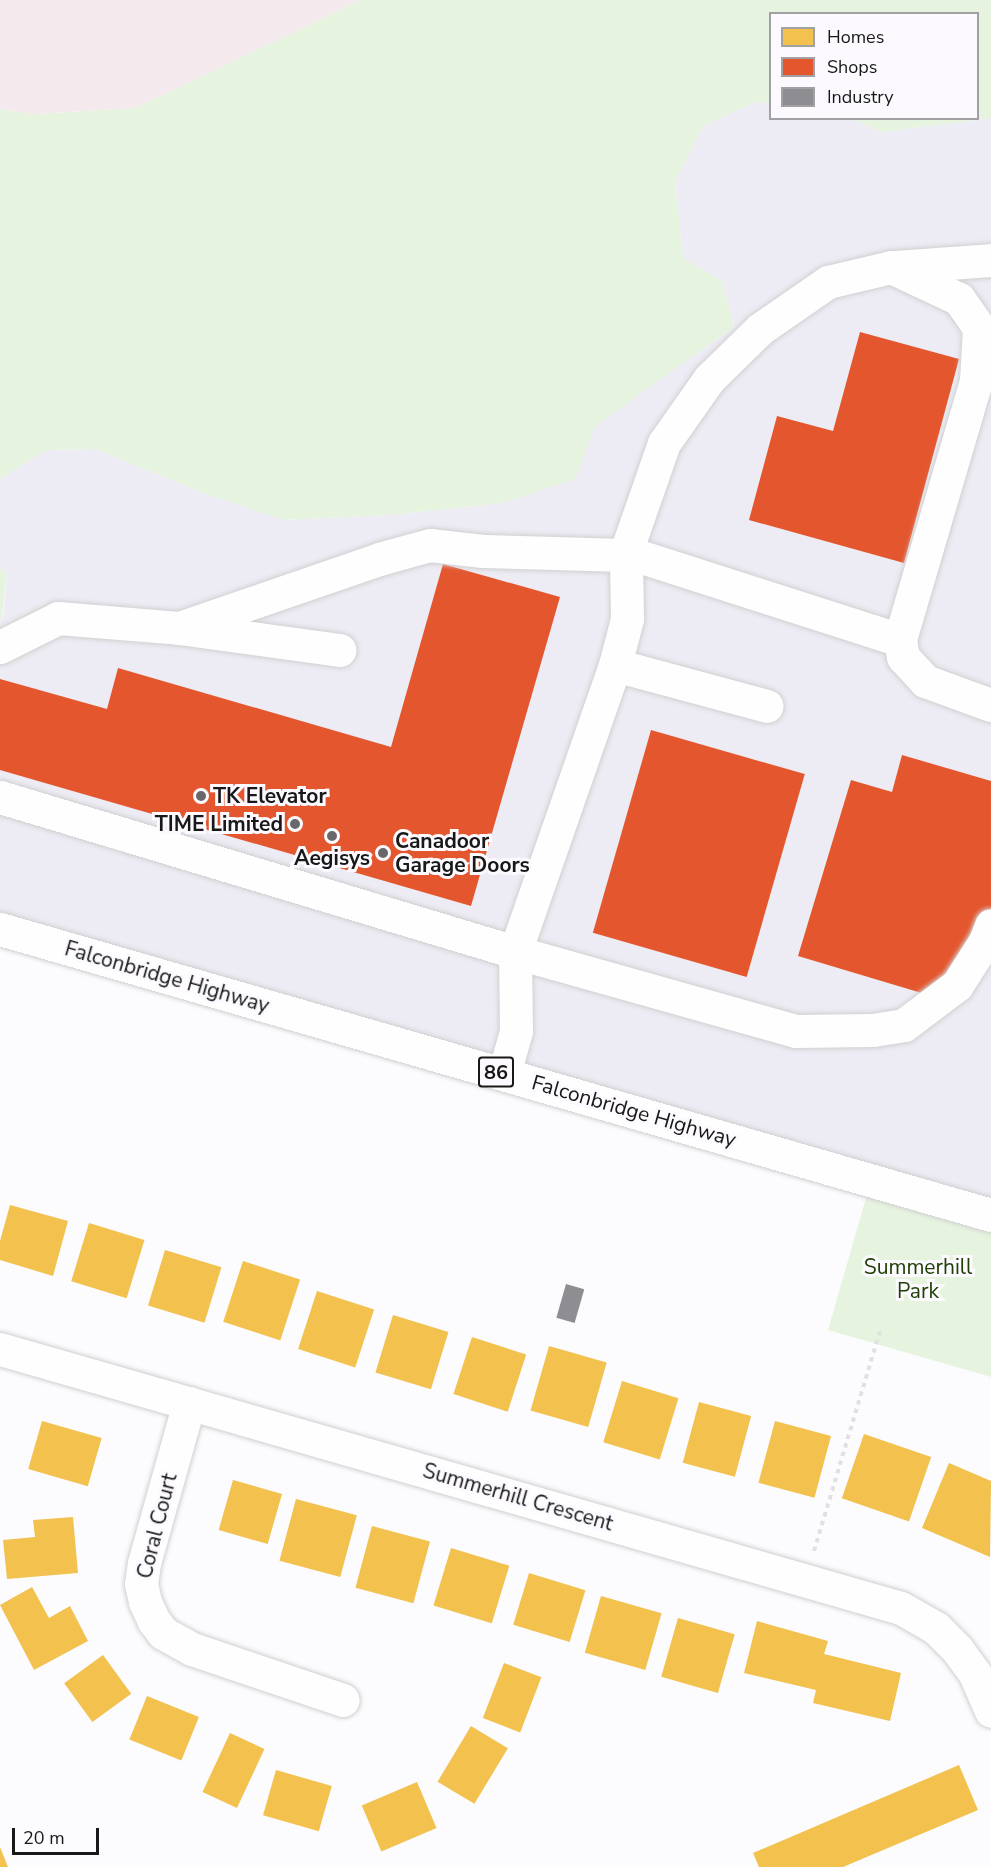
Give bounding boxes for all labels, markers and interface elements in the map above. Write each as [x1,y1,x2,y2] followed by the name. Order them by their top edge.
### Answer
[769,12,979,120] legend
[827,25,884,49] text: Homes
[827,55,877,79] text: Shops
[827,85,894,109] text: Industry
[213,783,327,809] place label: TK Elevator
[194,789,208,803] marker: TK Elevator
[155,811,283,837] place label: TIME Limited
[288,817,302,831] marker: TIME Limited
[395,828,530,878] place label: Canadoor Garage Doors
[325,829,339,843] marker: Aegisys
[294,845,370,871] place label: Aegisys
[376,846,390,860] marker: Canadoor Garage Doors
[62,936,272,1018] street label: Falconbridge Highway
[478,1055,514,1089] road number: 86
[529,1070,739,1152] street label: Falconbridge Highway
[864,1254,972,1304] park label: Summerhill Park
[420,1458,616,1536] street label: Summerhill Crescent
[132,1471,182,1581] street label: Coral Court
[15,1816,102,1854] scale bar
[23,1826,65,1850] text: 20 m

